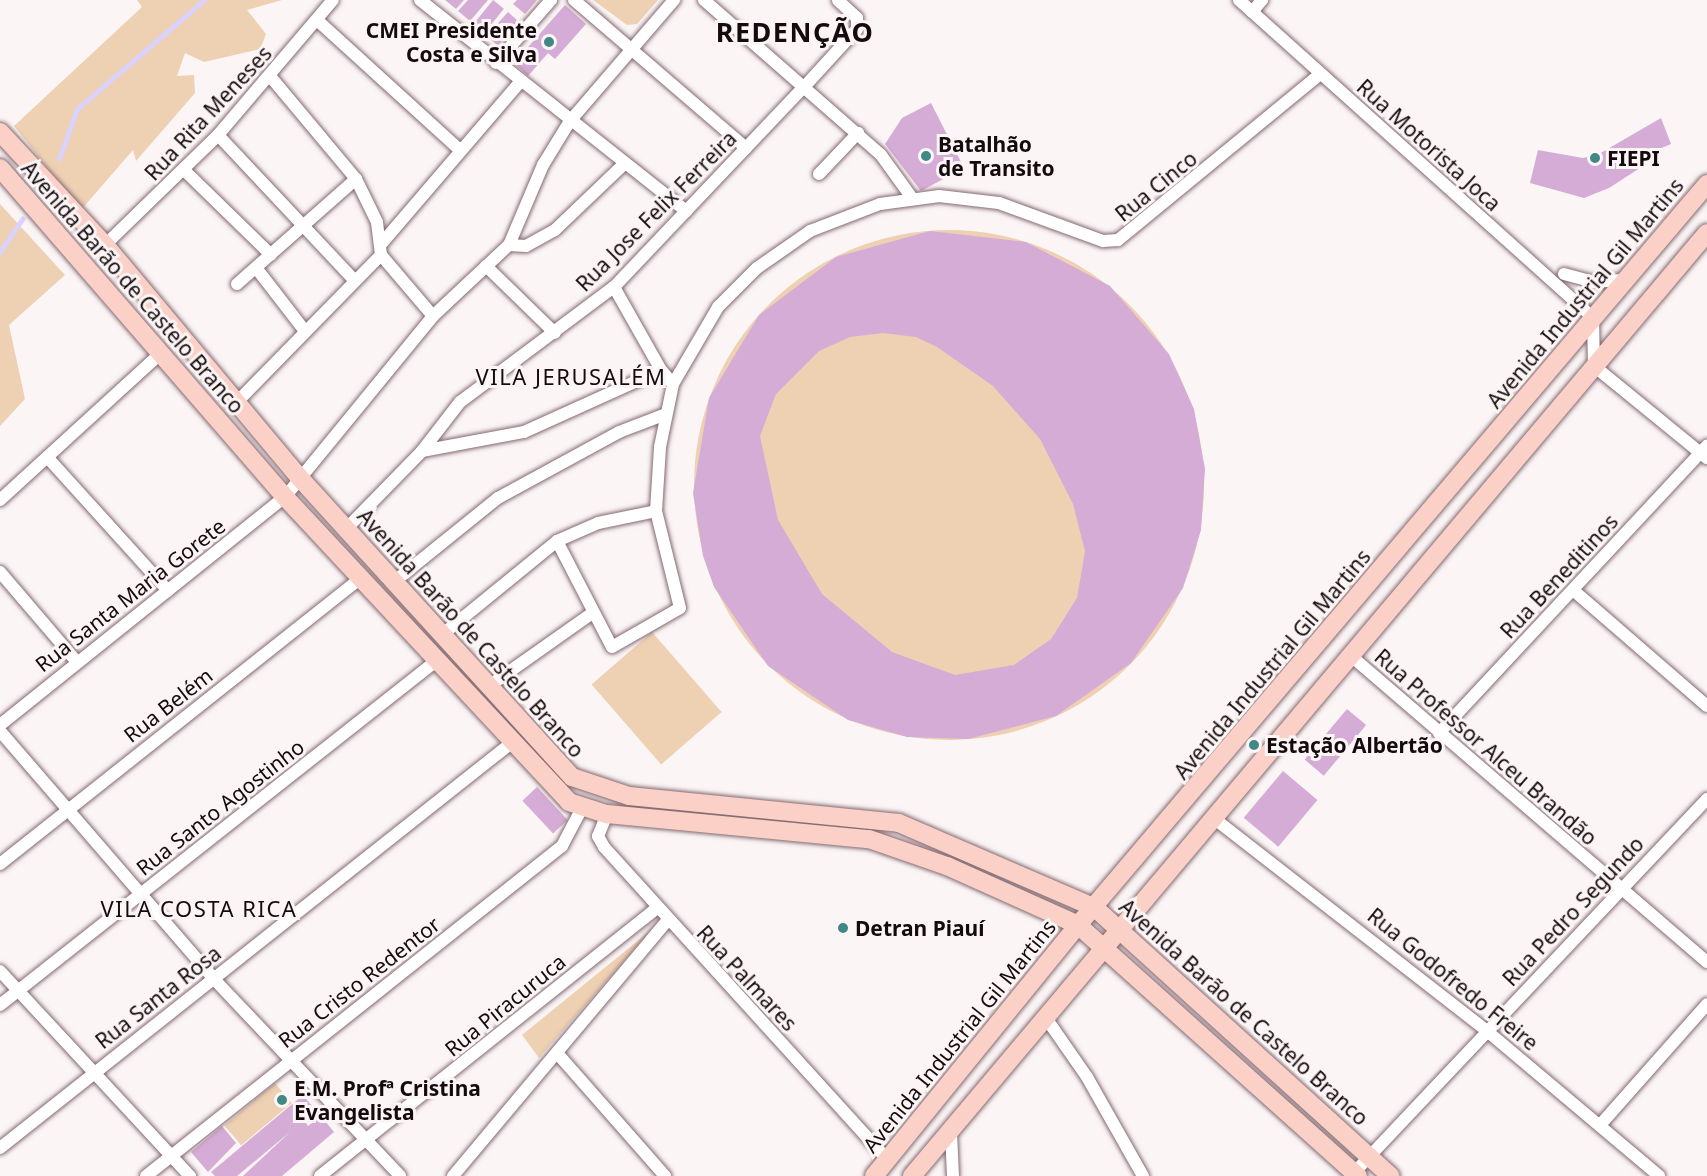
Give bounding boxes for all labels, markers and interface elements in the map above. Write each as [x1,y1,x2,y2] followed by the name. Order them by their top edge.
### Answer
[716,16,874,48] district label: REDENÇÃO
[366,17,537,67] place label: CMEI Presidente Costa e Silva
[542,35,556,49] marker: CMEI Presidente Costa e Silva
[139,41,277,185] street label: Rua Rita Meneses
[1352,74,1506,216] street label: Rua Motorista Joca
[571,126,741,296] street label: Rua Jose Felix Ferreira
[938,131,1055,181] place label: Batalhão de Transito
[1110,145,1202,227] street label: Rua Cinco
[1607,145,1660,171] place label: FIEPI
[919,149,933,163] marker: Batalhão de Transito
[1588,151,1602,165] marker: FIEPI
[17,156,249,418] street label: Avenida Barão de Castelo Branco
[1482,173,1688,413] street label: Avenida Industrial Gil Martins
[476,364,666,390] district label: VILA JERUSALÉM
[353,503,589,763] street label: Avenida Barão de Castelo Branco
[1495,509,1623,643] street label: Rua Beneditinos
[30,513,230,677] street label: Rua Santa Maria Gorete
[1169,544,1375,784] street label: Avenida Industrial Gil Martins
[1370,644,1602,850] street label: Rua Professor Alceu Brandão
[119,663,217,747] street label: Rua Belém
[1266,732,1443,758] place label: Estação Albertão
[131,734,309,880] street label: Rua Santo Agostinho
[1247,738,1261,752] marker: Estação Albertão
[1497,831,1649,991] street label: Rua Pedro Segundo
[1114,894,1374,1130] street label: Avenida Barão de Castelo Branco
[101,896,297,922] district label: VILA COSTA RICA
[1363,903,1543,1055] street label: Rua Godofredo Freire
[273,911,445,1053] street label: Rua Cristo Redentor
[855,915,985,941] place label: Detran Piauí
[857,915,1061,1157] street label: Avenida Industrial Gil Martins
[692,920,802,1036] street label: Rua Palmares
[836,921,850,935] marker: Detran Piauí
[90,940,226,1054] street label: Rua Santa Rosa
[440,949,570,1061] street label: Rua Piracuruca
[294,1075,481,1125] place label: E.M. Profª Cristina Evangelista
[275,1093,289,1107] marker: E.M. Profª Cristina Evangelista

